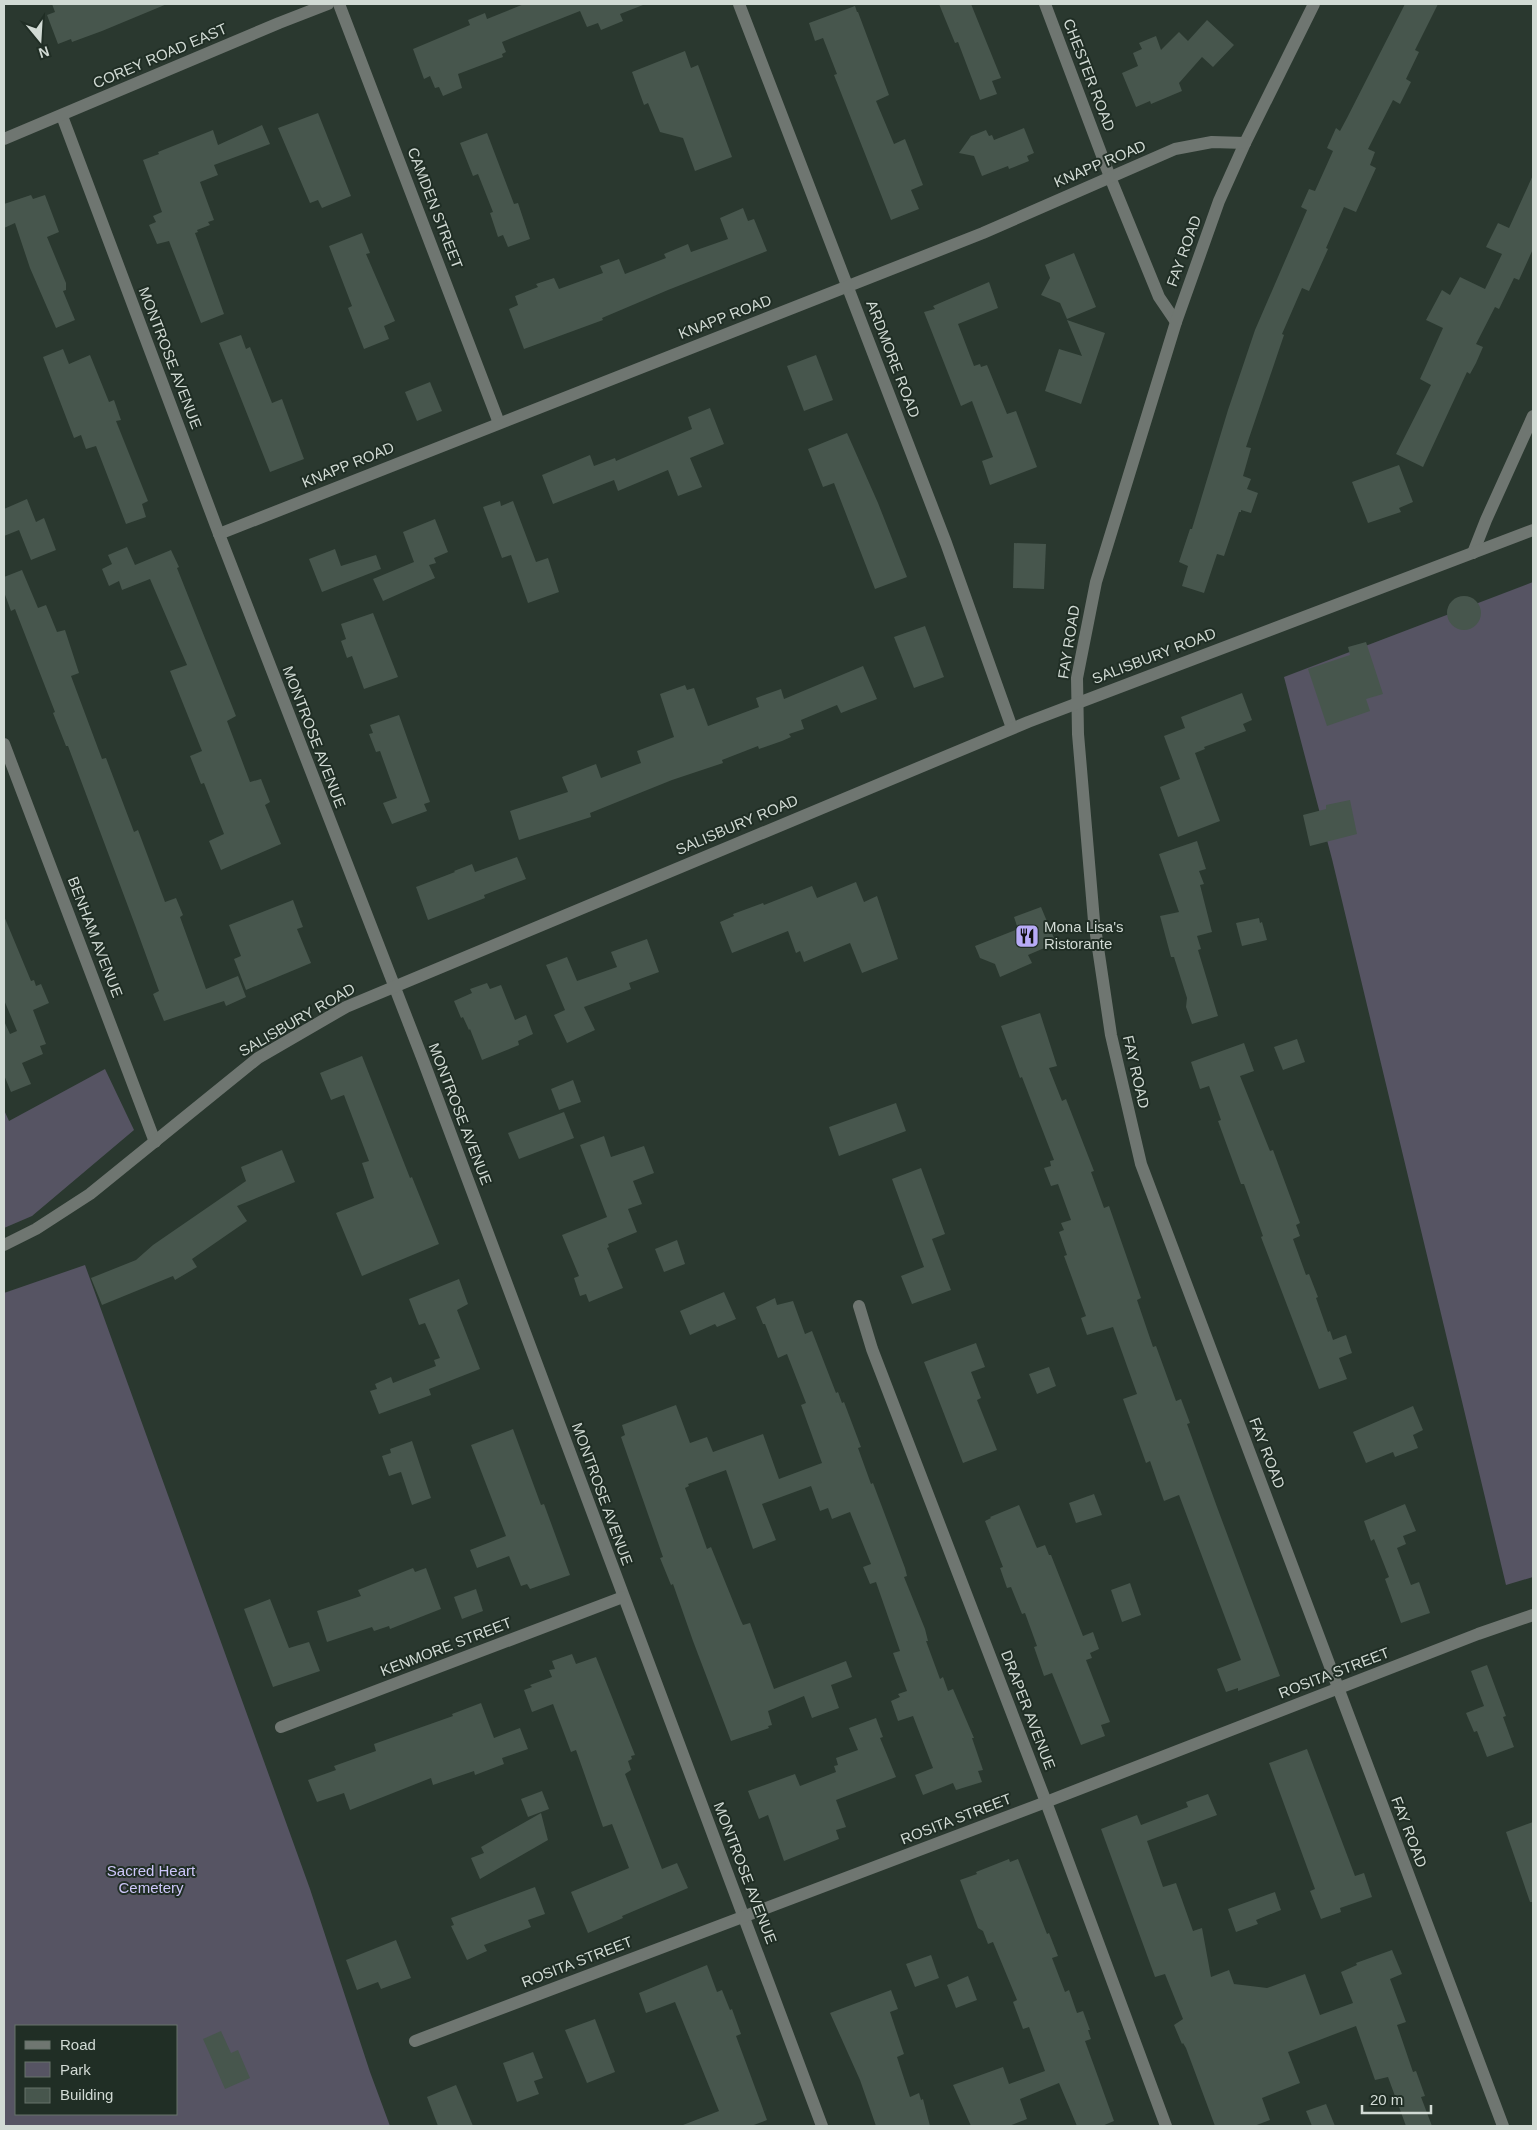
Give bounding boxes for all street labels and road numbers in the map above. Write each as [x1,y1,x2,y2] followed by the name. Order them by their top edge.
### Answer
[1060,16,1119,134] street label: CHESTER ROAD
[90,20,229,91] street label: COREY ROAD EAST
[1051,136,1148,191] street label: KNAPP ROAD
[405,145,466,271] street label: CAMDEN STREET
[1163,213,1204,289] street label: FAY ROAD
[136,284,205,431] street label: MONTROSE AVENUE
[676,291,774,342] street label: KNAPP ROAD
[863,298,924,420] street label: ARDMORE ROAD
[299,438,397,491] street label: KNAPP ROAD
[1054,604,1083,680] street label: FAY ROAD
[1090,624,1218,687] street label: SALISBURY ROAD
[280,663,349,810] street label: MONTROSE AVENUE
[673,791,801,858] street label: SALISBURY ROAD
[65,874,126,1000] street label: BENHAM AVENUE
[236,979,358,1060] street label: SALISBURY ROAD
[1120,1034,1153,1110] street label: FAY ROAD
[426,1040,495,1187] street label: MONTROSE AVENUE
[1246,1415,1289,1491] street label: FAY ROAD
[569,1420,636,1567] street label: MONTROSE AVENUE
[378,1614,514,1679] street label: KENMORE STREET
[1276,1644,1392,1701] street label: ROSITA STREET
[998,1648,1059,1772] street label: DRAPER AVENUE
[898,1790,1014,1847] street label: ROSITA STREET
[1388,1794,1431,1870] street label: FAY ROAD
[711,1799,780,1946] street label: MONTROSE AVENUE
[519,1933,635,1990] street label: ROSITA STREET

